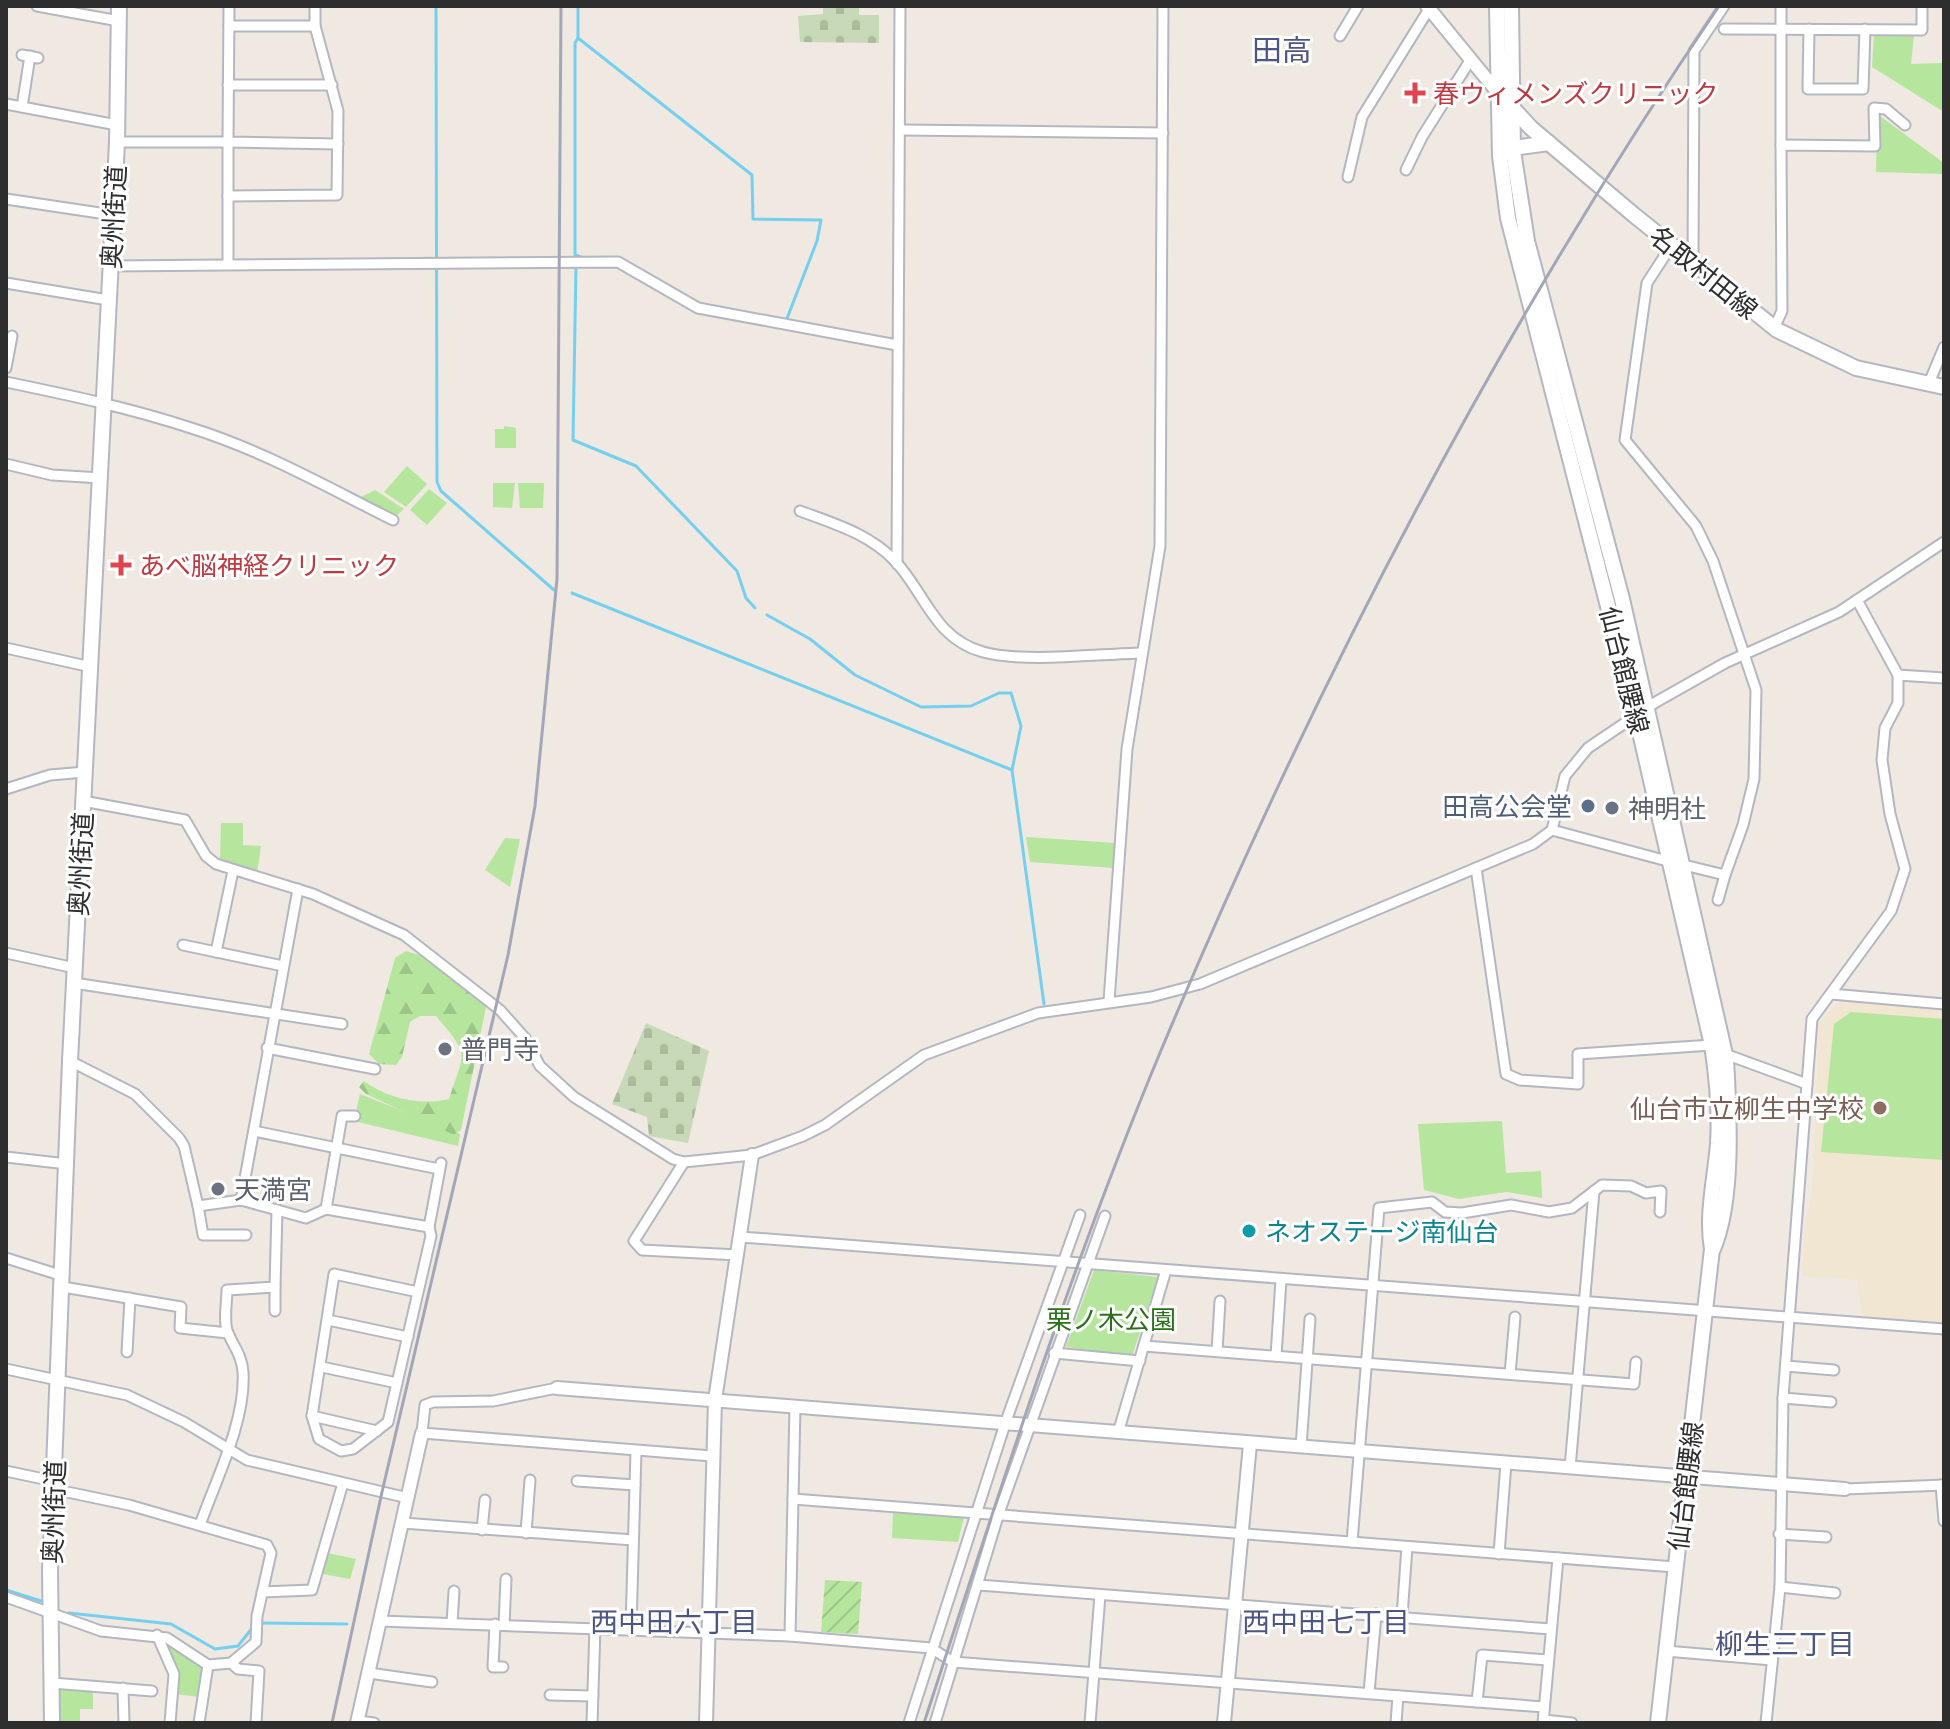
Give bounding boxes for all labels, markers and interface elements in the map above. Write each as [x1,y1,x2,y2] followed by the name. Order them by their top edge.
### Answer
[1252,29,1312,70] district label: 田高
[1433,75,1718,111] place label: 春ウィメンズクリニック
[1404,82,1426,104] marker: 春ウィメンズクリニック
[92,164,134,270] street label: 奥州街道
[1642,217,1766,327] street label: 名取村田線
[139,547,399,583] place label: あべ脳神経クリニック
[110,554,132,576] marker: あべ脳神経クリニック
[1592,603,1658,737] street label: 仙台館腰線
[1442,788,1572,824] place label: 田高公会堂
[1628,790,1706,826] place label: 神明社
[1579,797,1597,815] marker: 田高公会堂
[1603,799,1621,817] marker: 神明社
[59,811,101,917] street label: 奥州街道
[461,1031,539,1067] place label: 普門寺
[436,1040,454,1058] marker: 普門寺
[1630,1090,1864,1126] place label: 仙台市立柳生中学校
[1871,1099,1889,1117] marker: 仙台市立柳生中学校
[234,1171,312,1207] place label: 天満宮
[209,1180,227,1198] marker: 天満宮
[1265,1213,1498,1249] place label: ネオステージ南仙台
[1240,1222,1258,1240] marker: ネオステージ南仙台
[1046,1301,1176,1337] park label: 栗ノ木公園
[1659,1419,1711,1553] street label: 仙台館腰線
[33,1459,73,1565] street label: 奥州街道
[590,1602,758,1640] district label: 西中田六丁目
[1242,1602,1410,1640] district label: 西中田七丁目
[1715,1624,1855,1662] district label: 柳生三丁目

